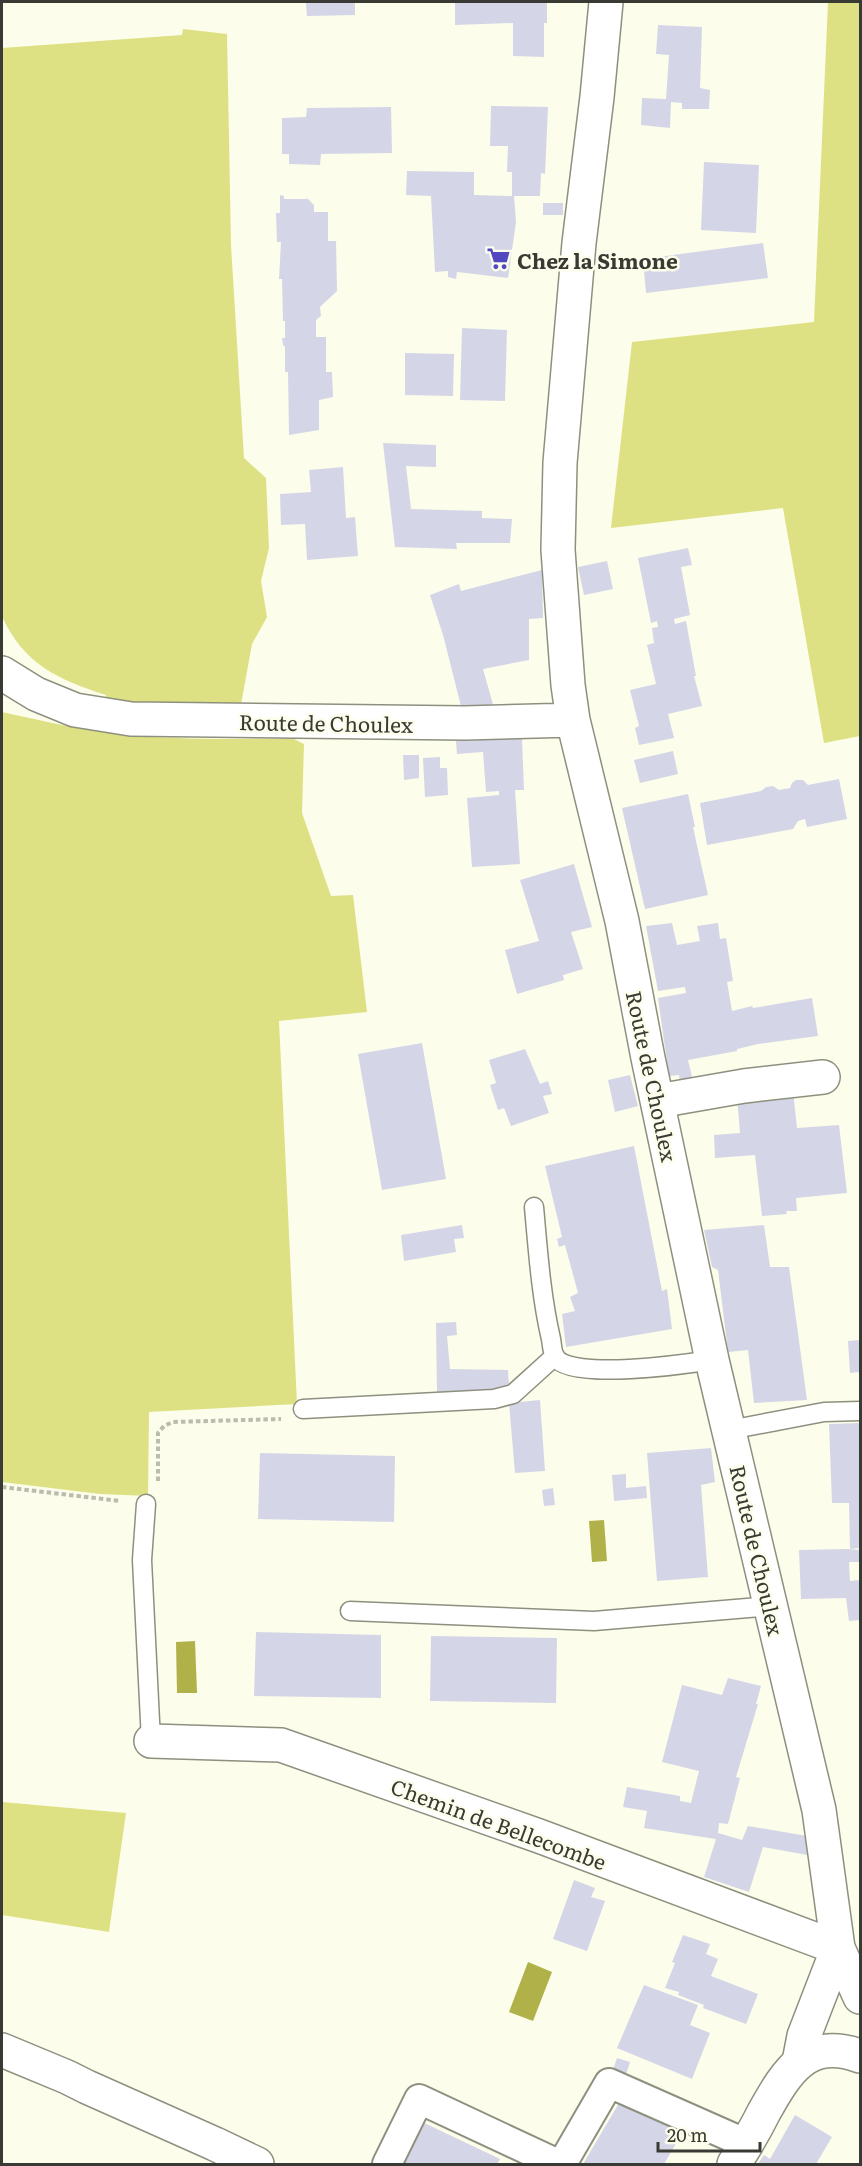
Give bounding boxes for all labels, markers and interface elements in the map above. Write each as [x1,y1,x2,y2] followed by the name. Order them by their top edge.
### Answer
[517,244,678,275] place label: Chez la Simone
[486,246,512,272] supermarket icon: Chez la Simone
[239,705,413,739] street label: Route de Choulex
[620,988,686,1164] street label: Route de Choulex
[723,1462,793,1638] street label: Route de Choulex
[387,1770,611,1876] street label: Chemin de Bellecombe
[658,2115,760,2153] scale bar
[667,2121,708,2148] text: 20 m

